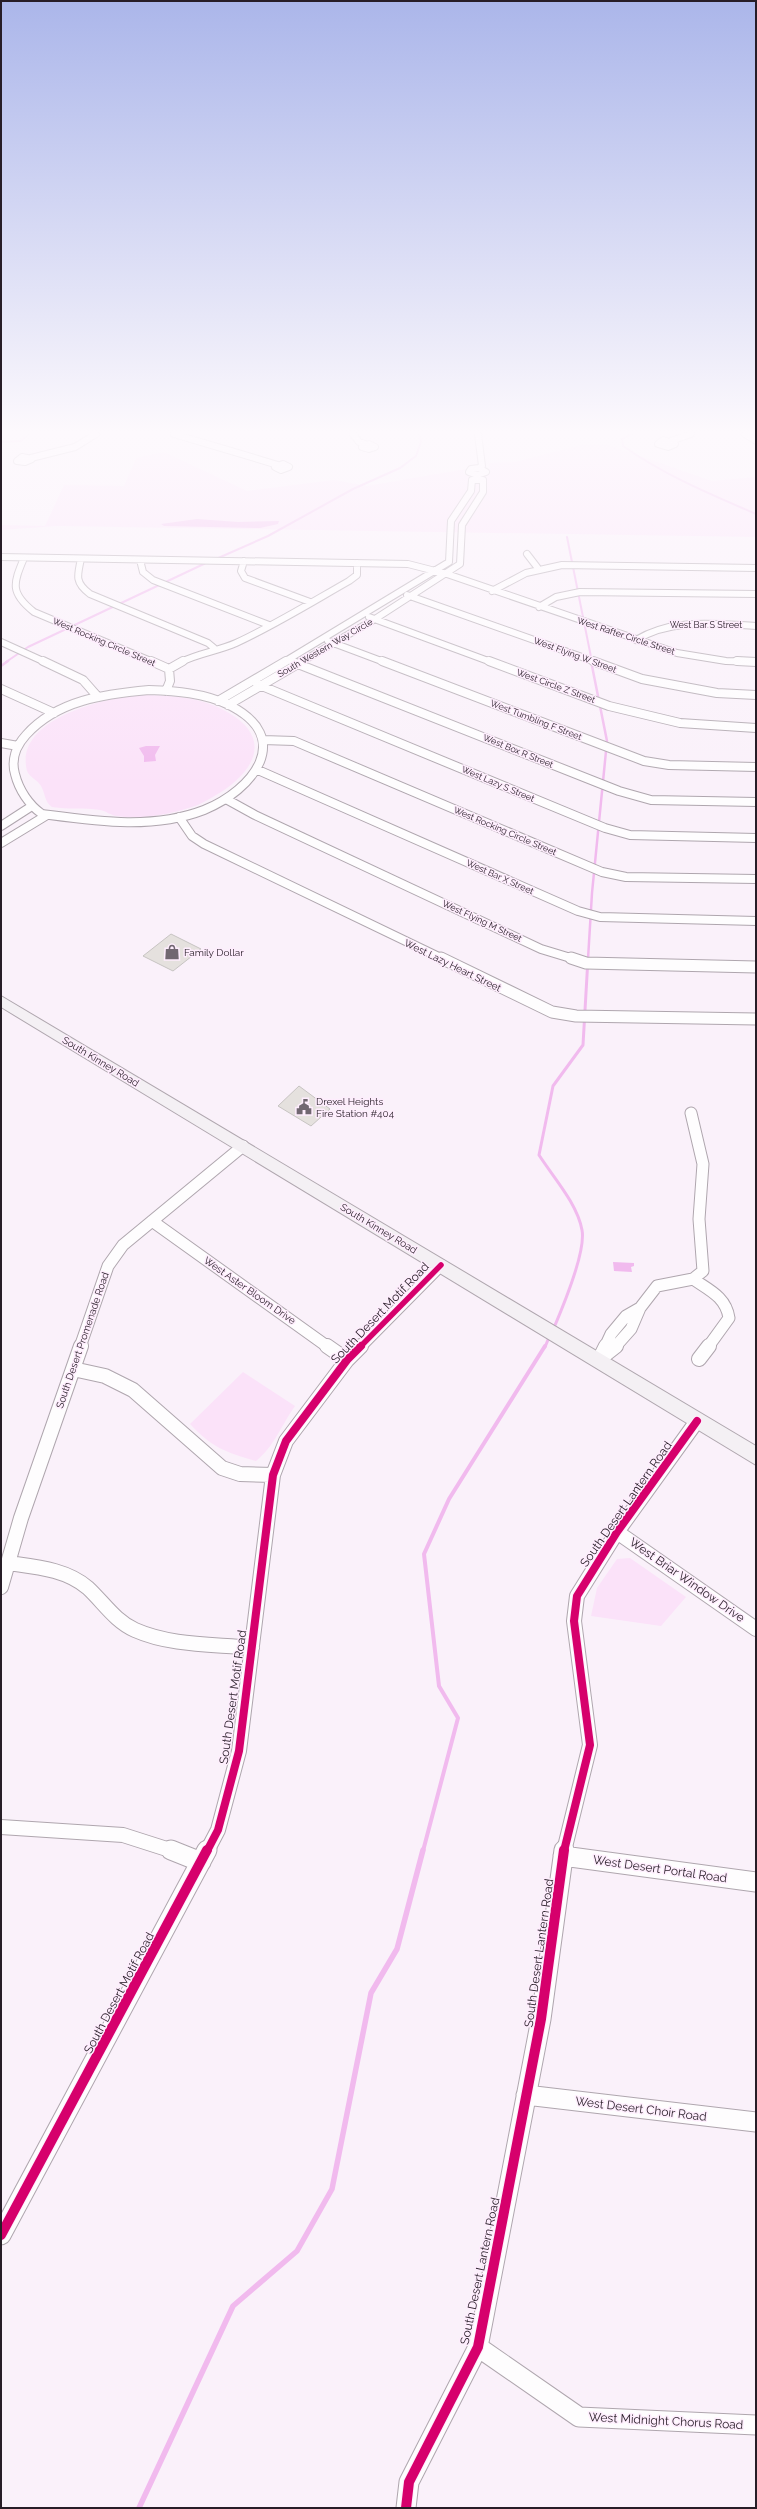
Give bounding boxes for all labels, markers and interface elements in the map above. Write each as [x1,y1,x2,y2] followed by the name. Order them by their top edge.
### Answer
[576,615,676,657] street label: West Rafter Circle Street
[51,616,157,668] street label: West Rocking Circle Street
[276,616,375,679] street label: South Western Way Circle
[670,620,742,630] street label: West Bar S Street
[532,635,618,675] street label: West Flying W Street
[515,667,597,705] street label: West Circle Z Street
[489,698,583,742] street label: West Tumbling F Street
[481,732,555,770] street label: West Box R Street
[460,764,536,804] street label: West Lazy S Street
[452,805,558,857] street label: West Rocking Circle Street
[465,858,535,896] street label: West Bar X Street
[441,898,523,944] street label: West Flying M Street
[403,937,503,994] street label: West Lazy Heart Street
[163,943,181,961] shop icon: Family Dollar
[184,947,244,958] place label: Family Dollar
[60,1034,141,1089] street label: South Kinney Road
[316,1096,395,1119] place label: Drexel Heights Fire Station #404
[295,1098,313,1116] public building icon: Drexel Heights Fire Station #404
[338,1201,419,1256] street label: South Kinney Road
[202,1255,298,1326] street label: West Aster Bloom Drive
[328,1260,432,1366] street label: South Desert Motif Road
[54,1271,111,1410] street label: South Desert Promenade Road
[577,1439,675,1569] street label: South Desert Lantern Road
[627,1535,747,1625] street label: West Briar Window Drive
[217,1629,249,1765] street label: South Desert Motif Road
[592,1853,728,1885] street label: West Desert Portal Road
[522,1878,556,2028] street label: South Desert Lantern Road
[81,1930,157,2056] street label: South Desert Motif Road
[575,2094,707,2124] street label: West Desert Choir Road
[458,2196,502,2346] street label: South Desert Lantern Road
[588,2410,744,2432] street label: West Midnight Chorus Road

